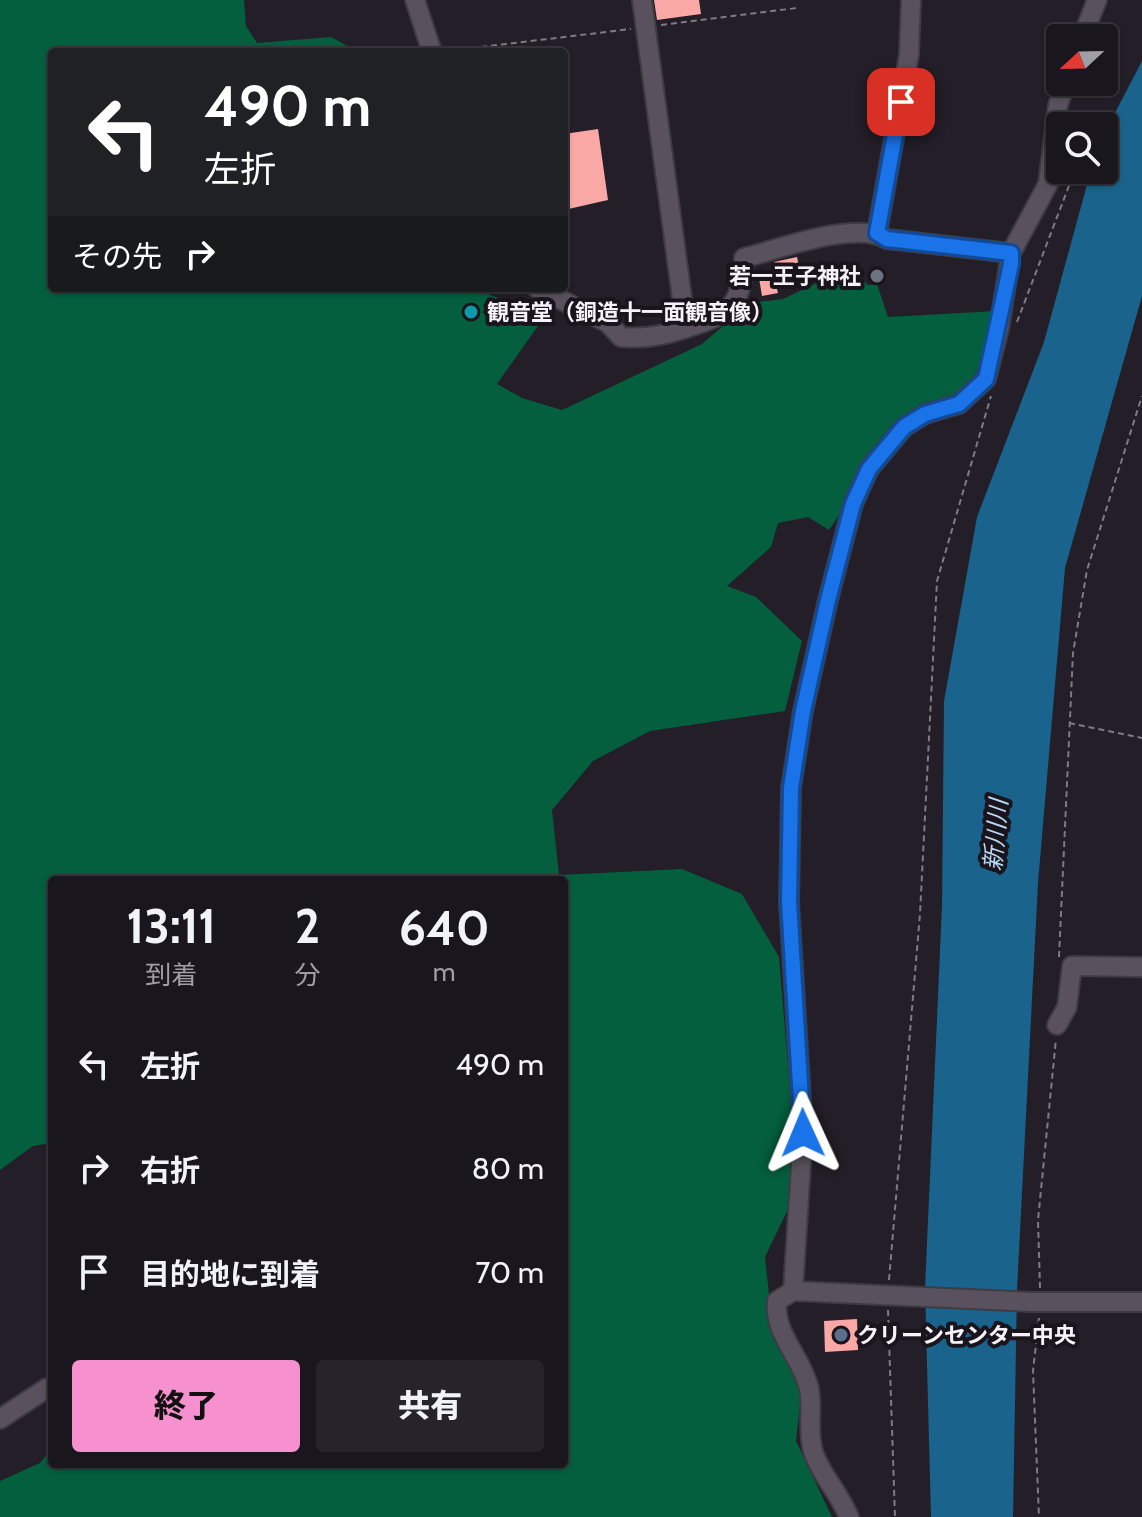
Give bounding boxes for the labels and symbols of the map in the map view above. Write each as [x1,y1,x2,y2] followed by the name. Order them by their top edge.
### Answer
[1046,24,1118,96] north arrow
[867,68,935,136] pin
[729,263,861,290] place label: 若一王子神社
[868,267,886,285] marker: 若一王子神社
[487,299,773,326] place label: 観音堂（銅造十一面観音像）
[462,303,480,321] marker: 観音堂（銅造十一面観音像）
[978,795,1013,872] water label: 新川川
[761,1091,845,1175] position arrow
[857,1322,1076,1349] place label: クリーンセンター中央
[832,1326,850,1344] marker: クリーンセンター中央

